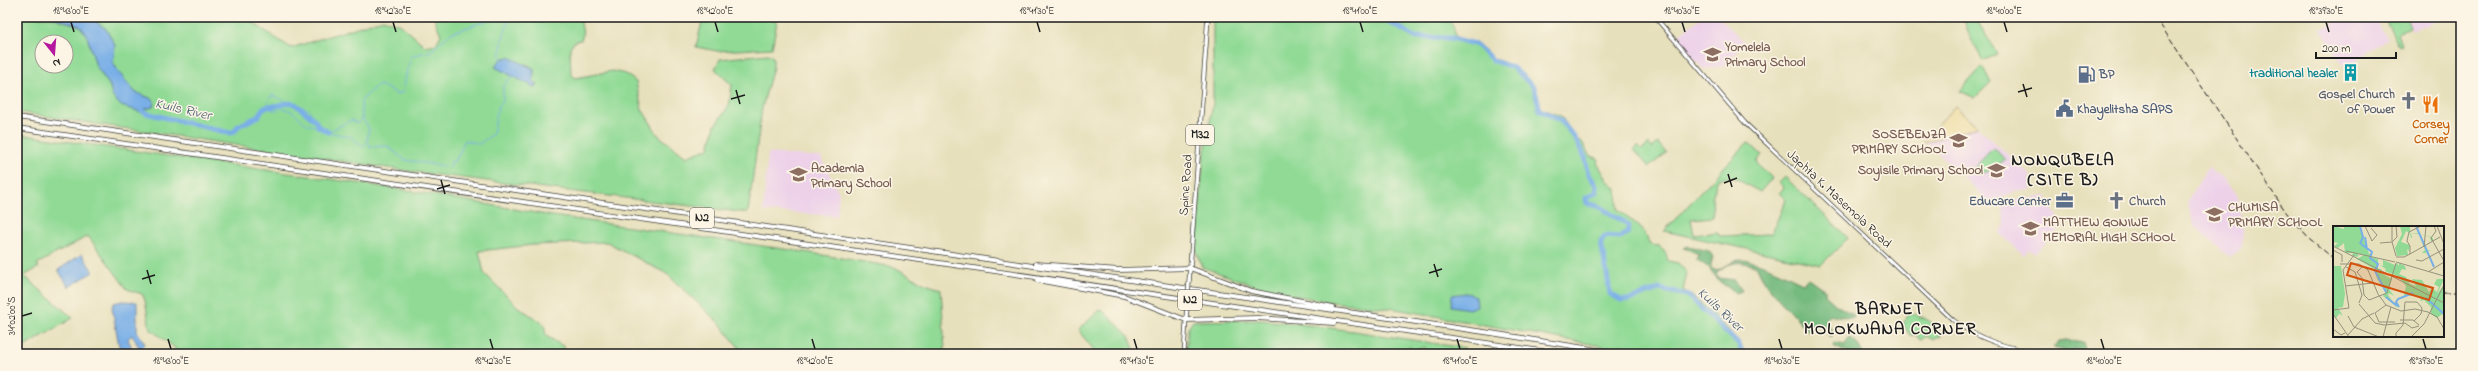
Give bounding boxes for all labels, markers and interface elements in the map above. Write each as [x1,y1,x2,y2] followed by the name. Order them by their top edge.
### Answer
[53,4,89,19] text: 18°43'00"E
[375,4,411,19] text: 18°42'30"E
[697,4,733,19] text: 18°42'00"E
[1020,4,1054,19] text: 18°41'30"E
[1343,4,1378,19] text: 18°41'00"E
[1664,4,1700,19] text: 18°40'30"E
[1986,4,2022,19] text: 18°40'00"E
[2309,4,2343,19] text: 18°39'30"E
[34,34,74,74] north arrow
[2316,34,2396,60] scale bar
[1724,38,1805,74] place label: Yomelela Primary School
[2322,40,2351,58] text: 200 m
[1702,44,1722,64] school or university icon: Yomelela Primary School
[51,54,63,71] text: N
[2341,63,2361,83] building icon: traditional healer
[2076,64,2096,84] fuel station icon: BP
[2249,64,2339,83] place label: traditional healer
[2098,65,2115,84] place label: BP
[2318,85,2396,119] place label: Gospel Church of Power
[2398,91,2418,111] church icon: Gospel Church of Power
[153,93,215,127] water label: Kuils River
[2421,95,2441,115] restaurant icon: Corsey Corner
[2054,99,2074,119] public building icon: Khayelitsha SAPS
[2077,100,2174,121] place label: Khayelitsha SAPS
[2412,115,2450,149] place label: Corsey Corner
[1186,125,1214,145] road number: M32
[1852,125,1947,159] place label: SOSEBENZA PRIMARY SCHOOL
[1949,131,1969,151] school or university icon: SOSEBENZA PRIMARY SCHOOL
[1782,145,1896,253] street label: Japhta K. Masemola Road
[2011,148,2115,193] district label: NONQUBELA (SITE B)
[1174,153,1198,216] street label: Spine Road
[811,159,891,195] place label: Academia Primary School
[1986,160,2006,180] school or university icon: Soyisile Primary School
[1858,161,1983,182] place label: Soyisile Primary School
[788,165,808,185] school or university icon: Academia Primary School
[2054,191,2074,211] office icon: Educare Center
[2106,191,2126,211] church icon: Church
[1969,192,2052,211] place label: Educare Center
[2129,192,2166,211] place label: Church
[2228,198,2323,232] place label: CHUMISA PRIMARY SCHOOL
[2205,204,2225,224] school or university icon: CHUMISA PRIMARY SCHOOL
[690,208,714,228] road number: N2
[2043,213,2176,247] place label: MATTHEW GONIWE MEMORIAL HIGH SCHOOL
[2020,219,2040,239] school or university icon: MATTHEW GONIWE MEMORIAL HIGH SCHOOL
[2333,226,2444,337] inset map
[1692,283,1749,338] water label: Kuils River
[1178,290,1202,310] road number: N2
[5,296,20,335] text: 34°02'00"S
[1804,297,1976,342] district label: BARNET MOLOKWANA CORNER
[153,354,189,369] text: 18°43'00"E
[475,354,511,369] text: 18°42'30"E
[797,354,833,369] text: 18°42'00"E
[1120,354,1154,369] text: 18°41'30"E
[1443,354,1478,369] text: 18°41'00"E
[1764,354,1800,369] text: 18°40'30"E
[2086,354,2122,369] text: 18°40'00"E
[2409,354,2443,369] text: 18°39'30"E

